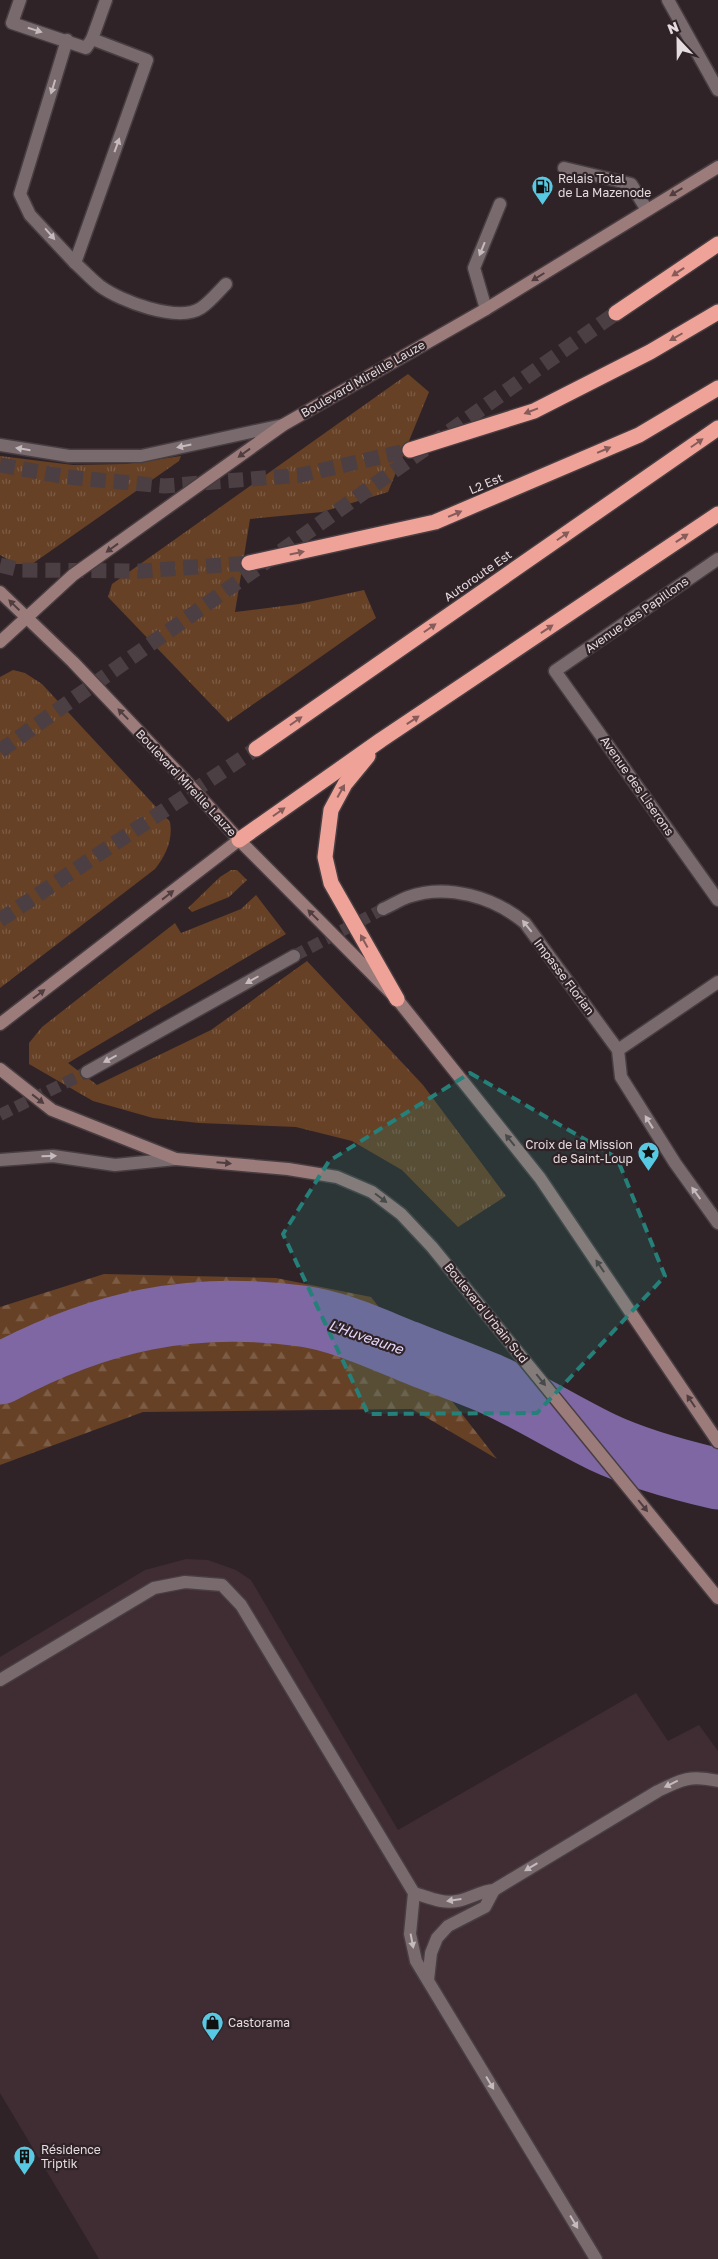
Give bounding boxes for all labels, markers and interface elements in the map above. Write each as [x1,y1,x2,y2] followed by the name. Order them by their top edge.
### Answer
[653,15,703,65] north arrow
[665,18,681,37] text: N
[28,27,43,35] one-way arrow
[48,79,56,94] one-way arrow
[114,138,121,153] one-way arrow
[558,171,651,200] place label: Relais Total de La Mazenode
[530,174,554,205] fuel station icon: Relais Total de La Mazenode
[670,187,683,196] one-way arrow
[44,227,55,240] one-way arrow
[478,242,485,257] one-way arrow
[671,267,684,277] one-way arrow
[531,272,544,281] one-way arrow
[669,332,682,341] one-way arrow
[298,337,428,420] street label: Boulevard Mireille Lauze
[524,408,539,415] one-way arrow
[690,438,703,448] one-way arrow
[177,442,192,450] one-way arrow
[15,444,31,452] one-way arrow
[597,446,612,454] one-way arrow
[237,448,251,458] one-way arrow
[467,470,505,497] street label: L2 Est
[448,510,463,518] one-way arrow
[556,531,570,541] one-way arrow
[676,533,689,543] one-way arrow
[105,543,119,553] one-way arrow
[441,547,515,604] street label: Autoroute Est
[290,549,305,557] one-way arrow
[582,573,691,656] street label: Avenue des Papillons
[8,599,20,611] one-way arrow
[423,623,436,633] one-way arrow
[541,624,554,634] one-way arrow
[117,709,129,721] one-way arrow
[406,715,419,724] one-way arrow
[289,716,303,726] one-way arrow
[133,726,240,839] street label: Boulevard Mireille Lauze
[597,733,677,838] street label: Avenue des Liserons
[337,784,345,798] one-way arrow
[272,807,286,817] one-way arrow
[161,890,174,900] one-way arrow
[307,909,319,921] one-way arrow
[521,920,532,933] one-way arrow
[360,934,369,948] one-way arrow
[531,936,598,1018] street label: Impasse Florian
[245,976,259,985] one-way arrow
[32,989,46,999] one-way arrow
[103,1055,117,1063] one-way arrow
[31,1094,44,1105] one-way arrow
[644,1115,654,1129] one-way arrow
[504,1133,515,1146] one-way arrow
[525,1137,633,1166] place label: Croix de la Mission de Saint-Loup
[637,1140,661,1171] place icon: Croix de la Mission de Saint-Loup
[41,1152,57,1160] one-way arrow
[216,1159,232,1167] one-way arrow
[691,1186,701,1200] one-way arrow
[374,1193,388,1203] one-way arrow
[441,1260,531,1366] street label: Boulevard Urbain Sud
[595,1260,605,1273] one-way arrow
[327,1316,406,1357] water label: L'Huveaune
[535,1373,546,1386] one-way arrow
[686,1394,696,1408] one-way arrow
[638,1499,649,1512] one-way arrow
[664,1780,678,1788] one-way arrow
[525,1862,538,1872] one-way arrow
[446,1896,462,1904] one-way arrow
[408,1933,416,1948] one-way arrow
[200,2011,224,2042] shop icon: Castorama
[228,2015,290,2030] place label: Castorama
[485,2076,494,2089] one-way arrow
[41,2142,101,2171] place label: Résidence Triptik
[13,2145,37,2176] building icon: Résidence Triptik
[569,2215,578,2228] one-way arrow

